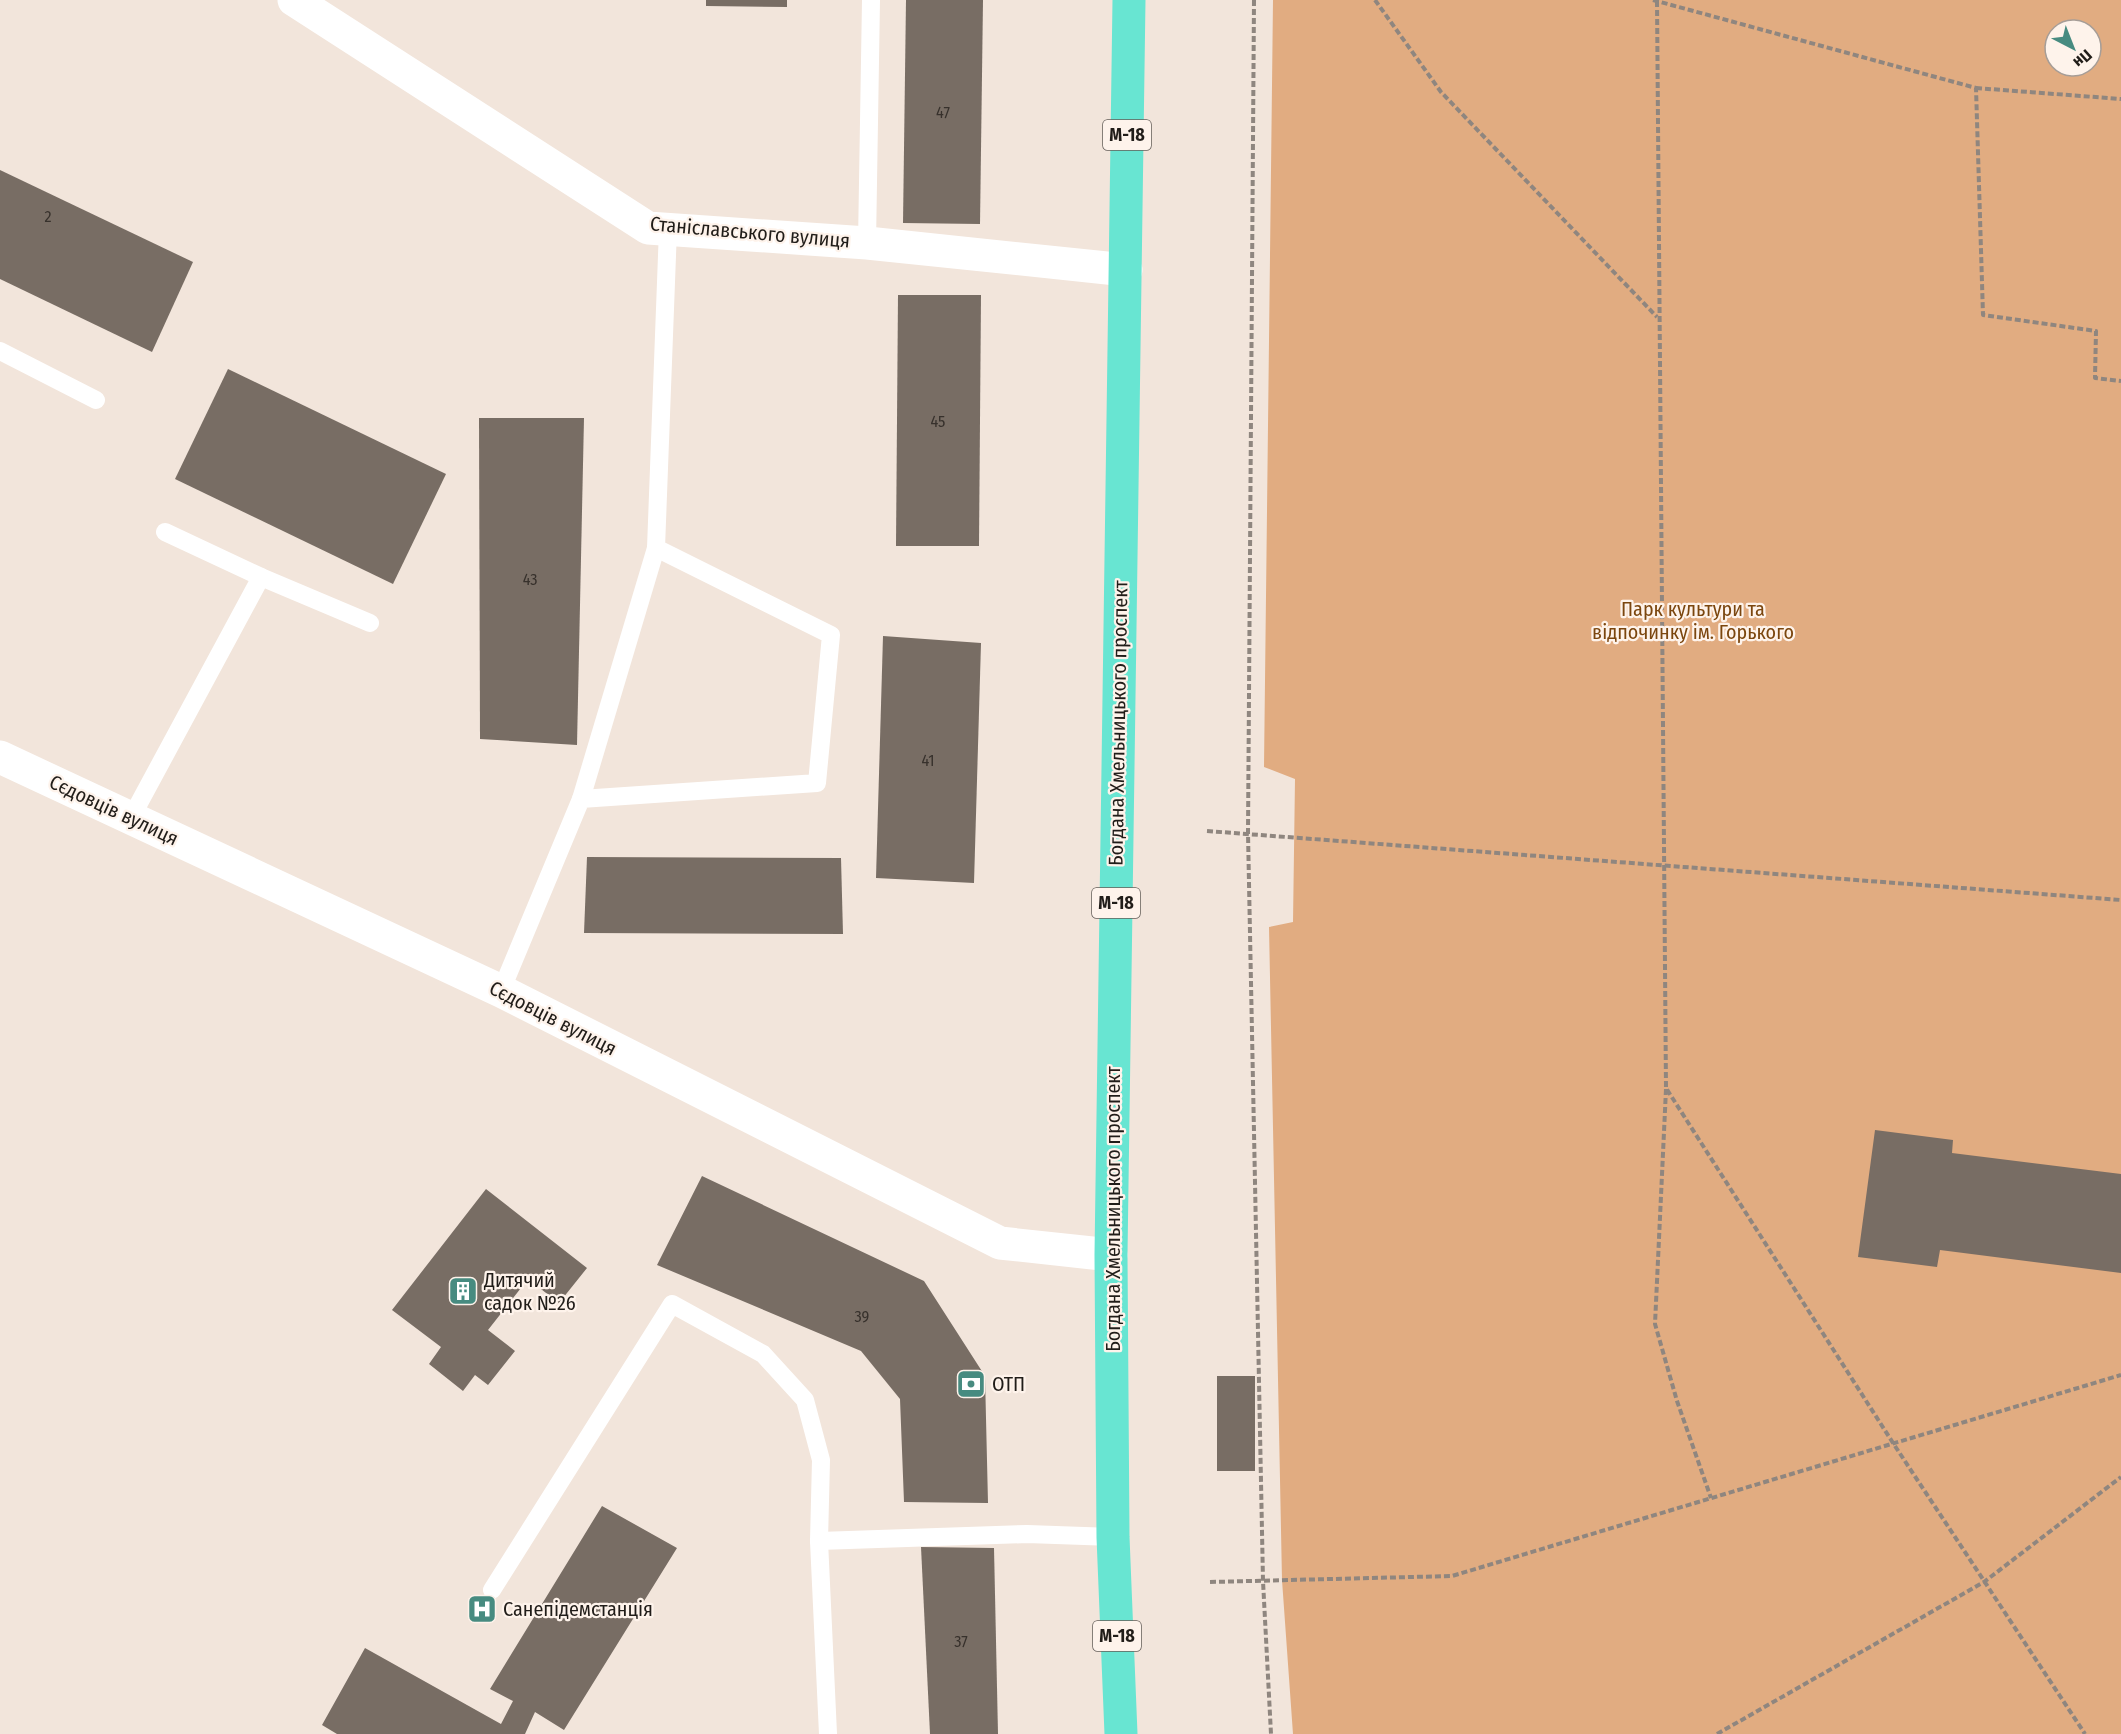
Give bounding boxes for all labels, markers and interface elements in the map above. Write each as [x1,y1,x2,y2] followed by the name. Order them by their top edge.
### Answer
[2043,18,2103,78] north arrow
[2070,46,2096,72] text: Пн
[936,103,950,122] house number: 47
[1103,120,1151,150] road number: М-18
[44,207,52,226] house number: 2
[649,211,851,253] street label: Станіславського вулиця
[931,412,945,431] house number: 45
[523,570,537,589] house number: 43
[1104,579,1133,866] street label: Богдана Хмельницького проспект
[1592,597,1794,644] park label: Парк культури та відпочинку ім. Горького
[921,751,935,770] house number: 41
[46,770,182,850] street label: Сєдовців вулиця
[1092,888,1140,918] road number: М-18
[485,976,621,1060] street label: Сєдовців вулиця
[1101,1065,1125,1352] street label: Богдана Хмельницького проспект
[483,1268,576,1315] place label: Дитячий садок №26
[447,1275,479,1307] building icon: Дитячий садок №26
[855,1307,870,1326] house number: 39
[955,1368,987,1400] bank icon: ОТП
[992,1372,1025,1396] place label: ОТП
[466,1593,498,1625] hospital icon: Санепідемстанція
[503,1597,653,1621] place label: Санепідемстанція
[1093,1621,1141,1651] road number: М-18
[954,1632,968,1651] house number: 37

